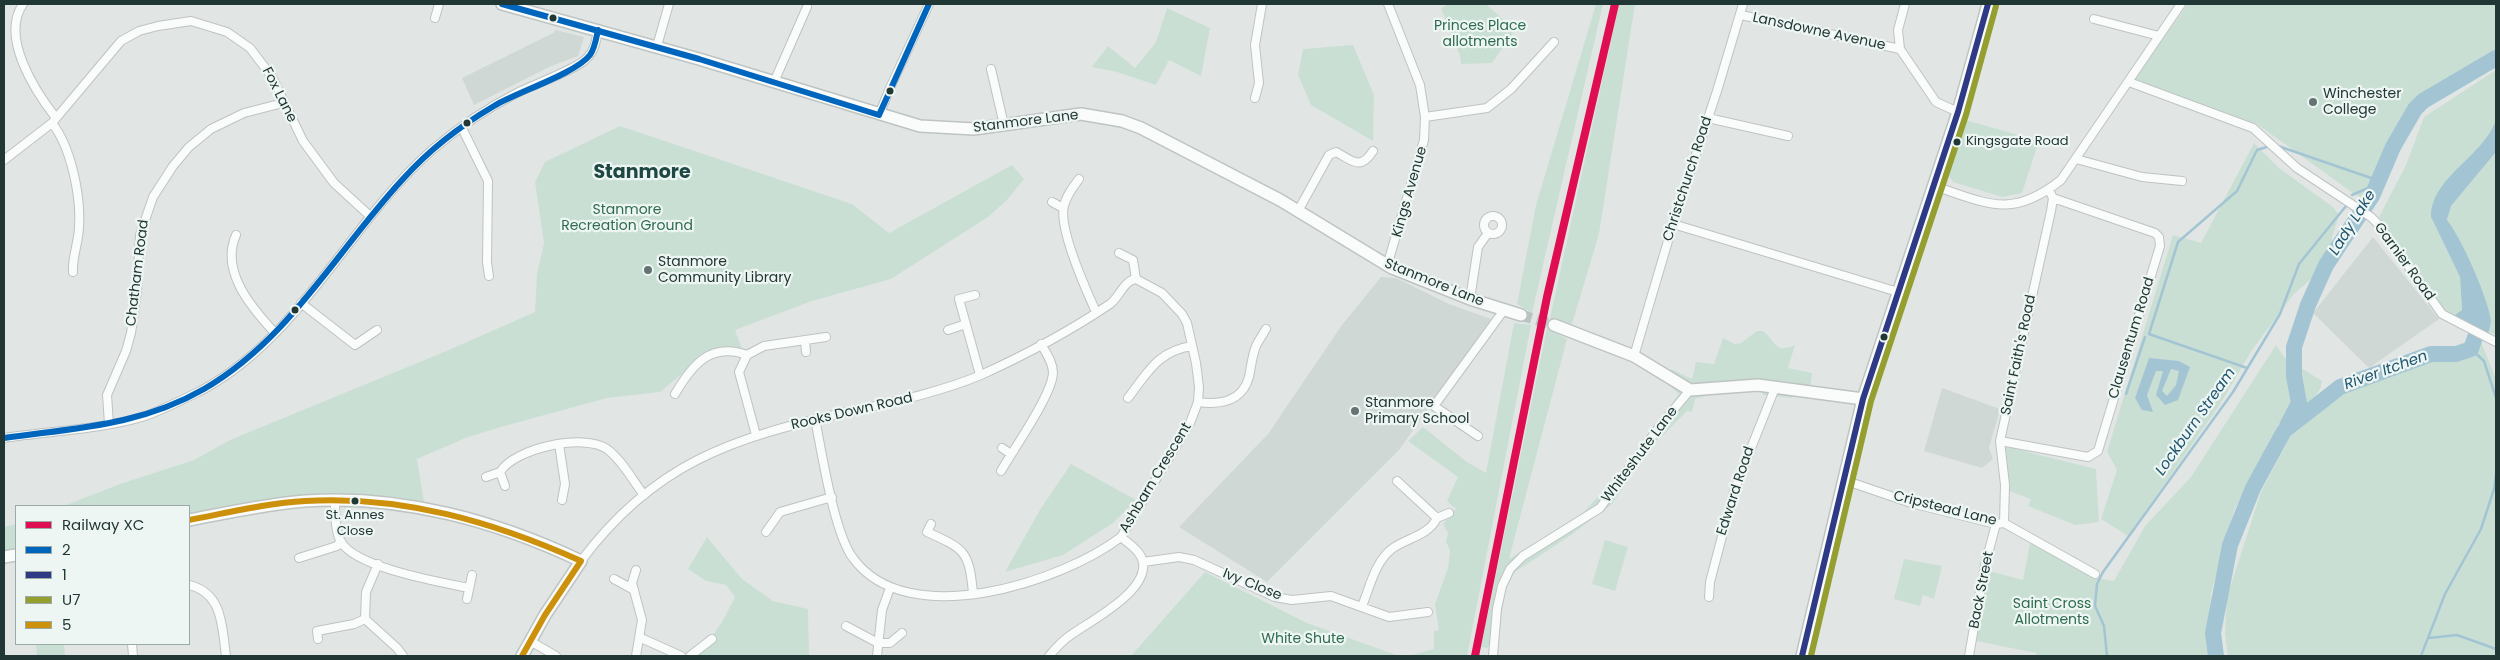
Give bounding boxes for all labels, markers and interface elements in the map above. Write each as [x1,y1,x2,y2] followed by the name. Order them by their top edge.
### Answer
[1751,10,1887,54] street label: Lansdowne Avenue
[548,13,558,23] unlabelled marker
[1434,18,1526,50] park label: Princes Place allotments
[258,65,300,125] street label: Fox Lane
[885,86,895,96] unlabelled marker
[2323,86,2402,118] place label: Winchester College
[2307,96,2319,108] marker: Winchester College
[972,107,1080,137] street label: Stanmore Lane
[1660,115,1716,243] street label: Christchurch Road
[462,118,472,128] unlabelled marker
[1966,134,2069,150] place label: Kingsgate Road
[1952,137,1962,147] marker: Kingsgate Road
[1389,145,1431,239] street label: Kings Avenue
[593,162,691,184] district label: Stanmore
[2326,187,2380,259] water label: Lady Lake
[561,202,693,234] park label: Stanmore Recreation Ground
[123,219,153,327] street label: Chatham Road
[2370,220,2438,304] street label: Garnier Road
[658,254,791,286] place label: Stanmore Community Library
[1382,255,1486,311] street label: Stanmore Lane
[642,264,654,276] marker: Stanmore Community Library
[2106,275,2158,401] street label: Clausentum Road
[1998,293,2040,417] street label: Saint Faith's Road
[290,305,300,315] unlabelled marker
[1879,332,1889,342] unlabelled marker
[2342,348,2430,394] water label: River Itchen
[2152,365,2240,479] water label: Lockburn Stream
[790,390,914,434] street label: Rooks Down Road
[1365,395,1470,428] place label: Stanmore Primary School
[1598,404,1682,506] street label: Whiteshute Lane
[1349,405,1361,417] marker: Stanmore Primary School
[1116,420,1196,536] street label: Ashbarn Crescent
[1714,444,1758,538] street label: Edward Road
[1892,488,1998,530] street label: Cripstead Lane
[350,496,360,506] marker: St. Annes Close
[15,505,190,645] legend
[326,508,384,539] place label: St. Annes Close
[62,514,144,535] text: Railway XC
[62,539,71,560] text: 2
[1966,550,1998,630] street label: Back Street
[62,564,67,585] text: 1
[1220,566,1284,604] street label: Ivy Close
[62,589,80,610] text: U7
[2013,596,2091,628] park label: Saint Cross Allotments
[62,614,71,635] text: 5
[1261,631,1345,647] park label: White Shute

